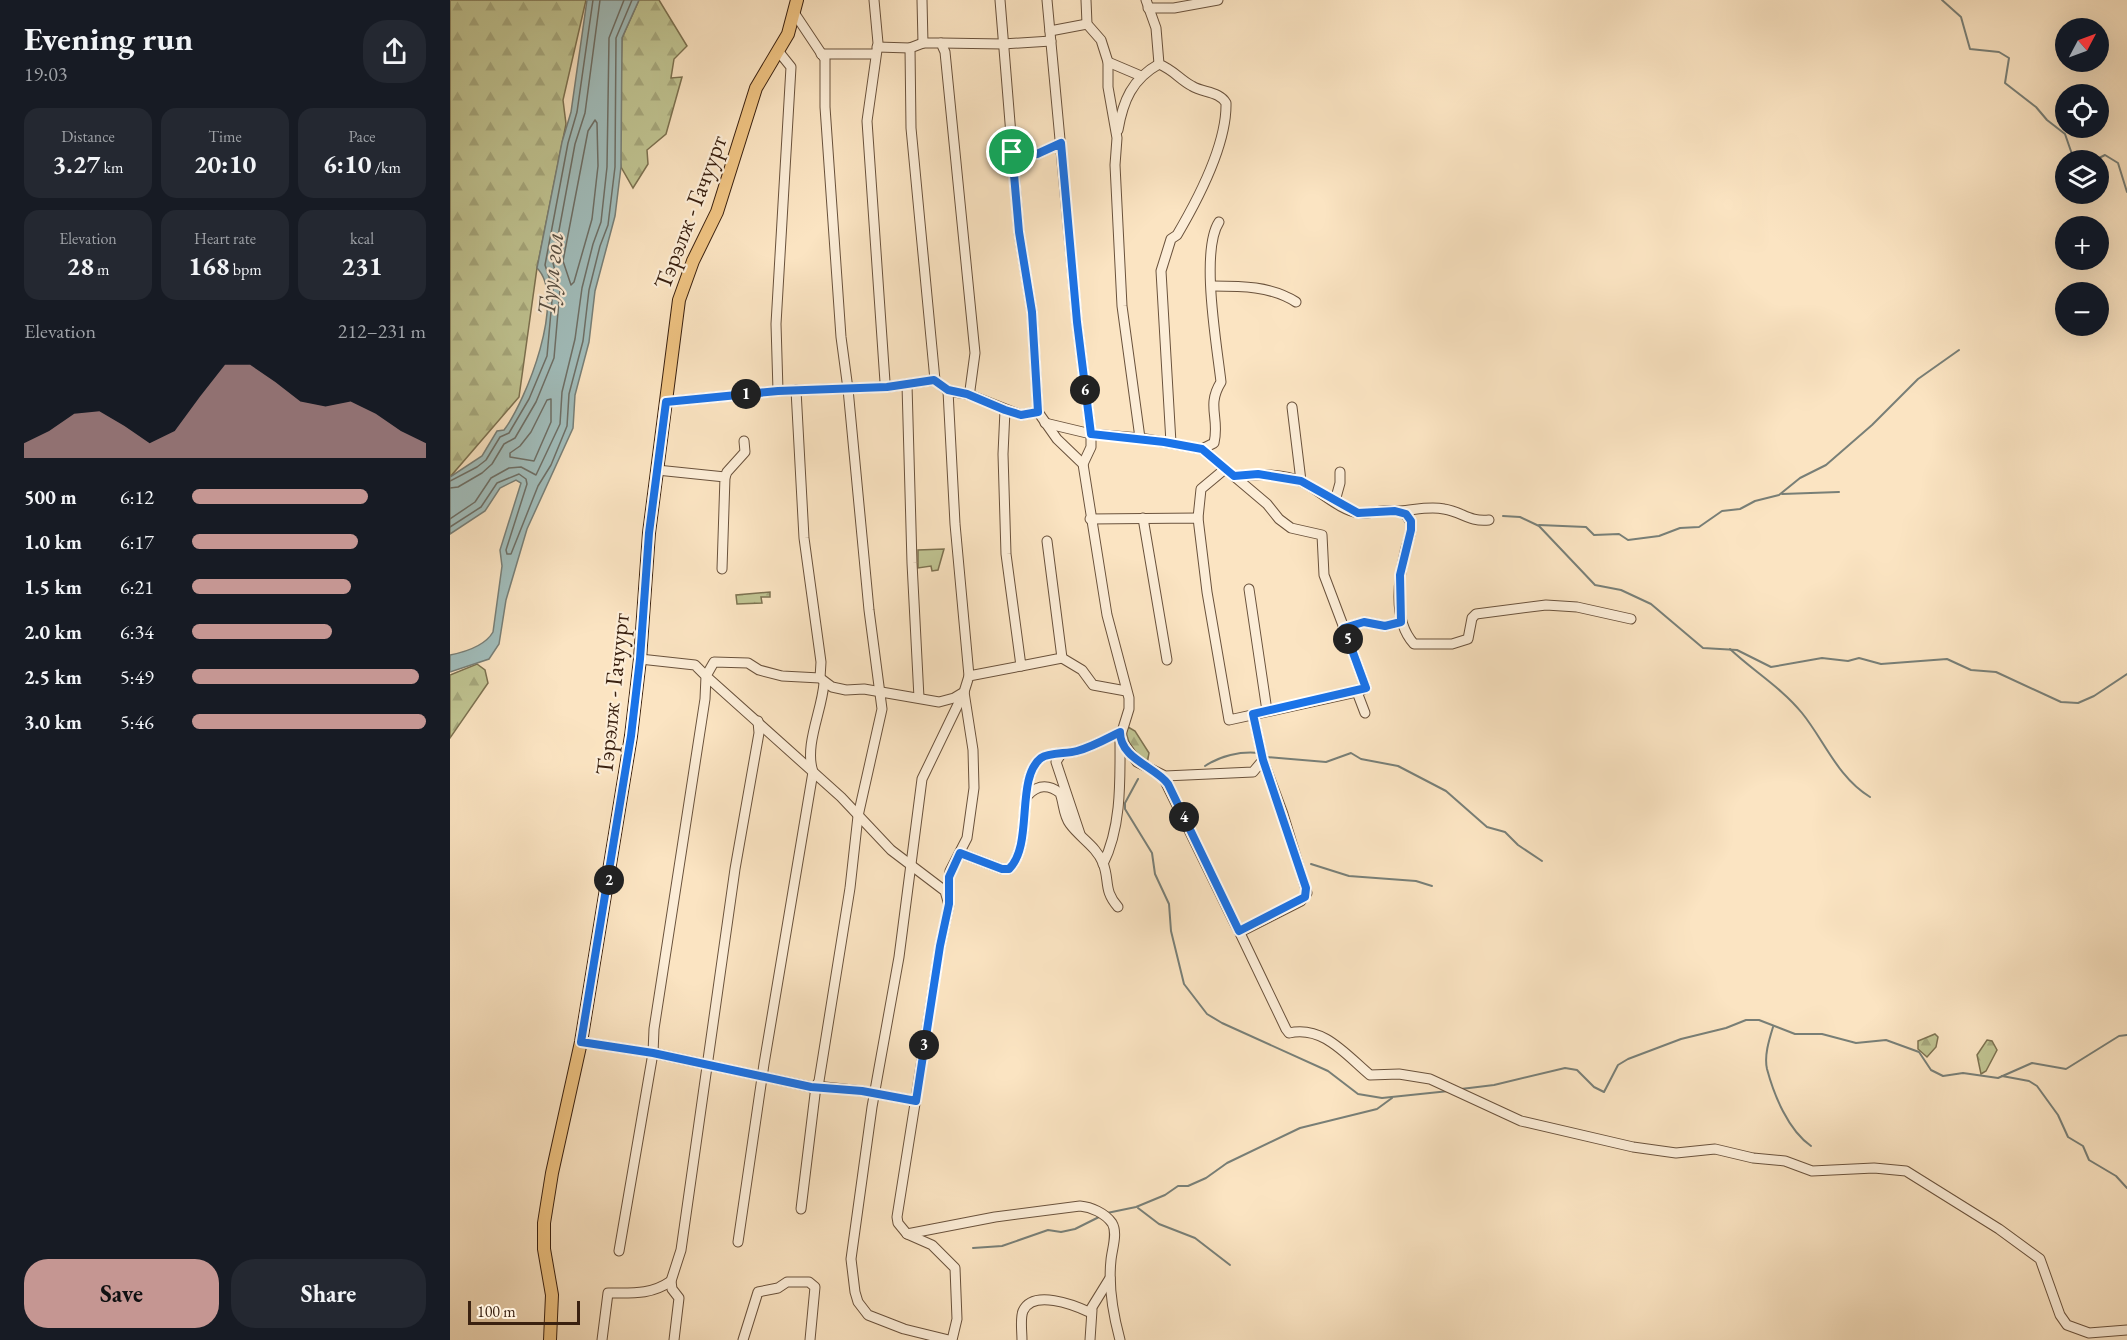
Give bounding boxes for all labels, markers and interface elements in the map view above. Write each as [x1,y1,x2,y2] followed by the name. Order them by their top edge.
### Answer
[24,17,193,60] text: Evening run
[2055,18,2109,72] north arrow
[2055,18,2109,336] map controls
[363,20,426,83] button: share
[24,61,67,87] text: 19:03
[2055,84,2109,138] button: locate
[61,126,115,147] text: Distance
[208,126,242,147] text: Time
[349,126,375,147] text: Pace
[986,126,1037,177] pin
[646,130,734,293] street label: Тэрэлж - Гачуурт
[995,135,1028,168] icon: arrive
[53,147,100,181] text: 3.27
[194,147,256,181] text: 20:10
[323,147,372,181] text: 6:10
[2055,150,2109,204] button: layers
[100,157,123,178] text: km
[372,157,401,178] text: /km
[2055,216,2109,270] button: +
[59,228,117,249] text: Elevation
[194,228,256,249] text: Heart rate
[350,228,374,249] text: kcal
[529,230,571,318] water label: Туул гол
[66,249,94,283] text: 28
[188,249,230,283] text: 168
[341,249,383,283] text: 231
[94,259,110,280] text: m
[230,259,262,280] text: bpm
[2055,282,2109,336] button: −
[24,318,96,344] text: Elevation
[338,318,426,344] text: 212–231 m
[1070,375,1100,405] pin: 6
[731,379,761,409] pin: 1
[1081,379,1089,400] text: 6
[742,383,750,404] text: 1
[24,484,77,510] text: 500 m
[120,484,154,510] text: 6:12
[24,529,82,555] text: 1.0 km
[120,529,154,555] text: 6:17
[24,574,82,600] text: 1.5 km
[120,574,154,600] text: 6:21
[588,611,636,776] street label: Тэрэлж - Гачуурт
[24,619,82,645] text: 2.0 km
[120,619,154,645] text: 6:34
[1333,624,1363,654] pin: 5
[1344,628,1352,649] text: 5
[24,664,82,690] text: 2.5 km
[120,664,154,690] text: 5:49
[24,709,82,735] text: 3.0 km
[120,709,154,735] text: 5:46
[1169,802,1199,832] pin: 4
[1180,806,1188,827] text: 4
[594,865,624,895] pin: 2
[605,869,613,890] text: 2
[909,1030,939,1060] pin: 3
[920,1034,928,1055] text: 3
[24,1259,219,1328] button: Save
[231,1259,426,1328] button: Share
[468,1298,580,1326] scale bar
[477,1301,516,1322] text: 100 m

